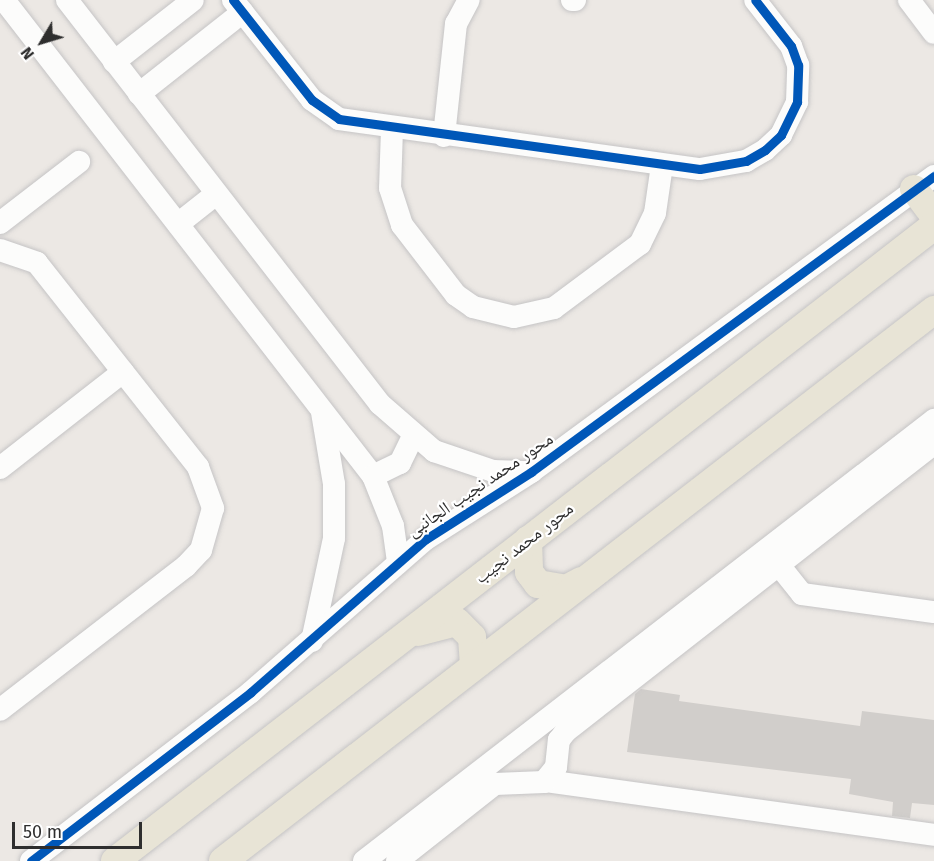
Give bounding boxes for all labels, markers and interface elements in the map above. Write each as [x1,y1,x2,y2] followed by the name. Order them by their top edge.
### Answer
[12,12,72,72] north arrow
[17,43,38,63] text: N
[403,428,557,542] street label: محور محمد نجيب الجانبى
[470,498,578,588] street label: محور محمد نجيب
[15,810,146,848] scale bar
[23,821,62,843] text: 50 m

